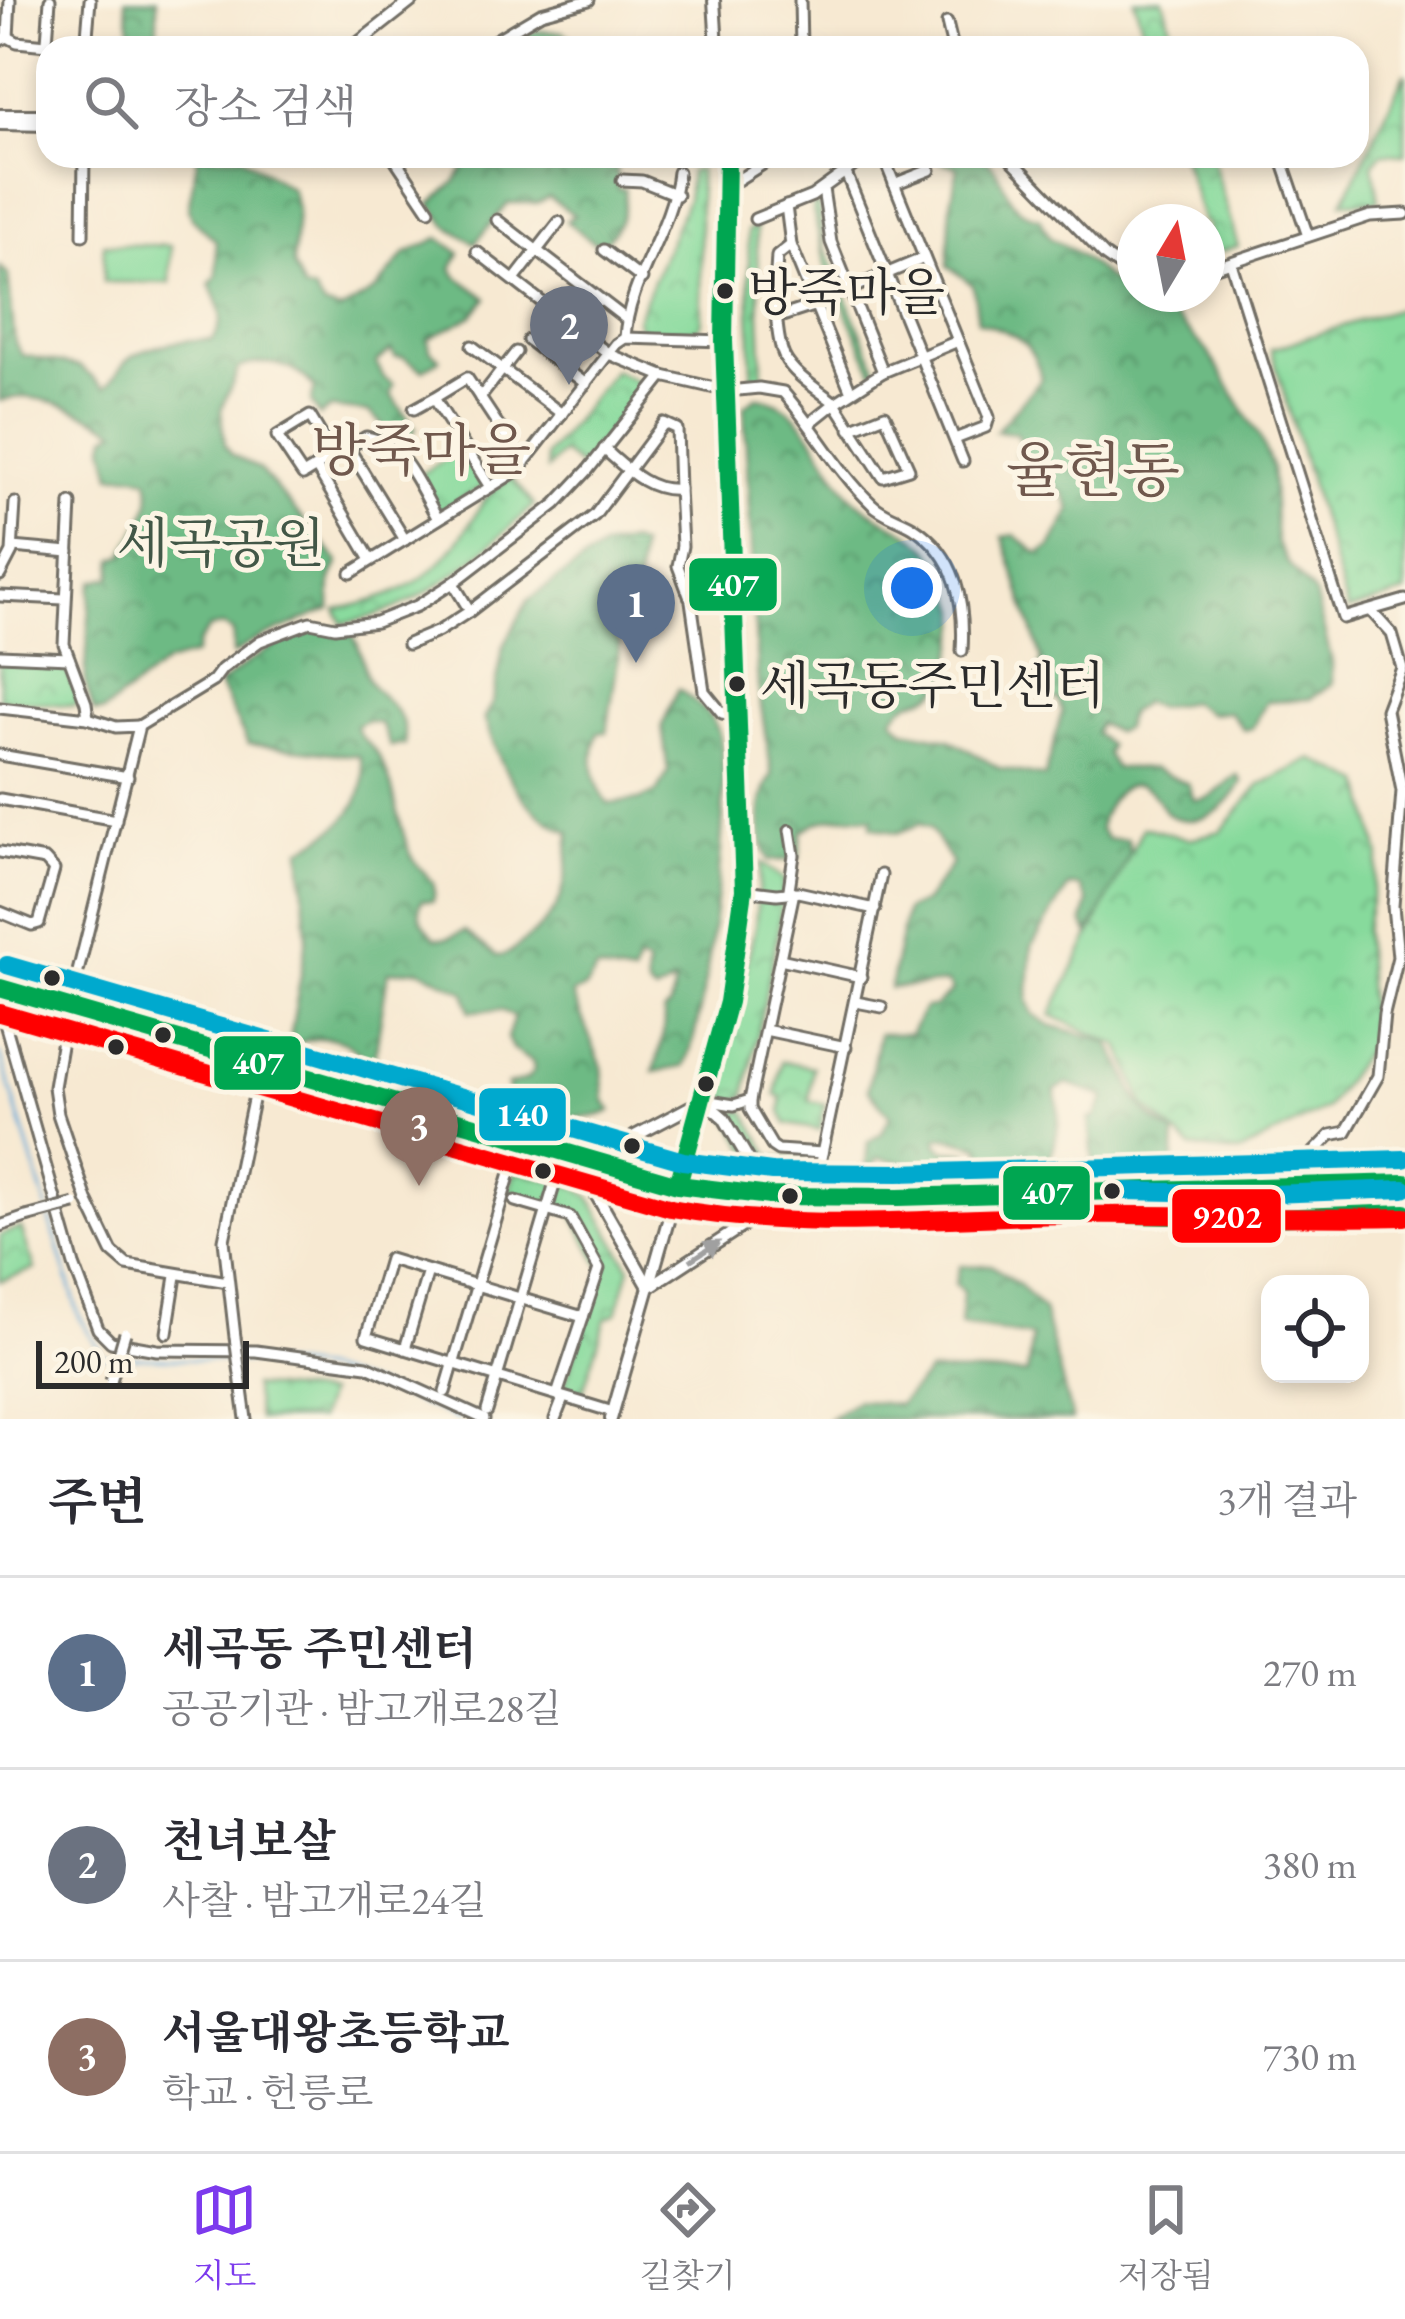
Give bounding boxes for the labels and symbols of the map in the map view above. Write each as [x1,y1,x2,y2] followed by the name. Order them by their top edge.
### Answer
[1117,204,1225,312] north arrow
[748,259,945,325] place label: 방죽마을
[714,280,736,302] marker: 방죽마을
[530,286,608,385] pin: 2
[311,413,531,487] district label: 방죽마을
[1006,431,1180,509] district label: 율현동
[117,508,325,578] park label: 세곡공원
[687,556,779,613] line badge: 407
[882,558,942,618] your location
[707,563,760,606] text: 407
[597,564,675,663] pin: 1
[760,652,1105,718] place label: 세곡동주민센터
[726,673,748,695] marker: 세곡동주민센터
[41,967,63,989] unlabelled marker
[152,1024,174,1046] unlabelled marker
[212,1034,303,1092] line badge: 407
[105,1036,127,1058] unlabelled marker
[232,1041,285,1084] text: 407
[695,1073,717,1095] unlabelled marker
[477,1086,568,1143] line badge: 140
[380,1087,458,1186] pin: 3
[496,1093,548,1136] text: 140
[621,1135,643,1157] unlabelled marker
[532,1160,554,1182] unlabelled marker
[1001,1164,1092,1222] line badge: 407
[1021,1171,1074,1214] text: 407
[1101,1180,1123,1202] unlabelled marker
[779,1185,801,1207] unlabelled marker
[1170,1187,1283,1245] line badge: 9202
[1192,1195,1262,1238] text: 9202
[689,1240,722,1262] one-way arrow
[36,1335,249,1388] scale bar

